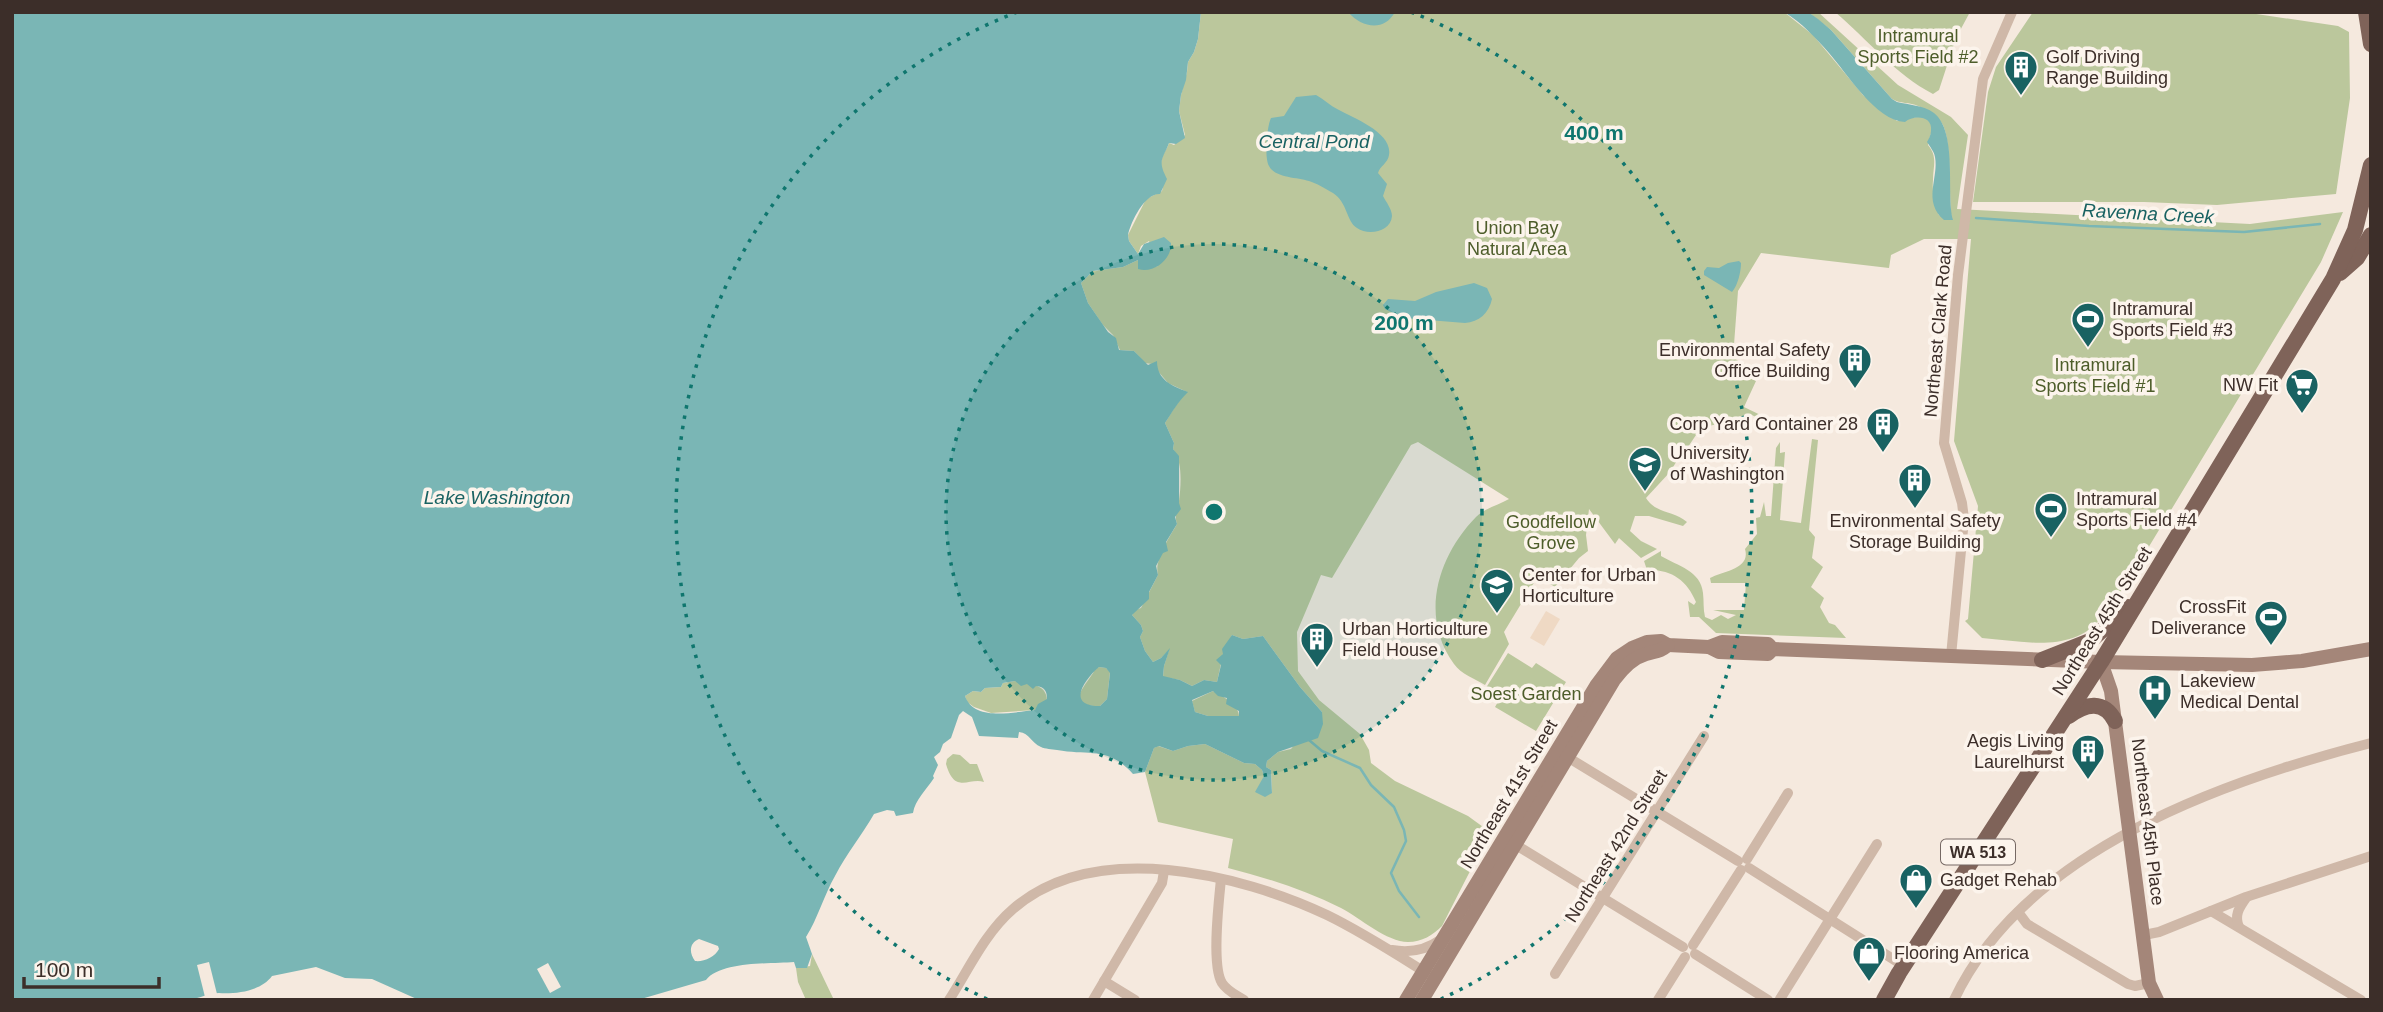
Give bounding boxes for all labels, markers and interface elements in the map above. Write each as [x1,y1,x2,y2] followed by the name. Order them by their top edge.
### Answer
[1857,26,1979,67] park label: Intramural Sports Field #2
[2046,47,2168,88] place label: Golf Driving Range Building
[2002,48,2040,97] building icon: Golf Driving Range Building
[1564,121,1624,144] text: 400 m
[1259,131,1371,152] water label: Central Pond
[2081,200,2216,228] water label: Ravenna Creek
[1467,218,1568,259] park label: Union Bay Natural Area
[1920,244,1956,418] street label: Northeast Clark Road
[2112,299,2233,340] place label: Intramural Sports Field #3
[2069,300,2107,349] sports icon: Intramural Sports Field #3
[1374,311,1434,334] text: 200 m
[1659,340,1830,381] place label: Environmental Safety Office Building
[1836,341,1874,390] building icon: Environmental Safety Office Building
[2034,355,2156,396] park label: Intramural Sports Field #1
[2283,366,2321,415] supermarket icon: NW Fit
[2223,375,2278,395] place label: NW Fit
[1864,405,1902,454] building icon: Corp Yard Container 28
[1670,414,1858,434] place label: Corp Yard Container 28
[1670,443,1784,484] place label: University of Washington
[1626,444,1664,493] school or university icon: University of Washington
[1896,461,1934,510] building icon: Environmental Safety Storage Building
[424,487,570,508] water label: Lake Washington
[2076,489,2197,530] place label: Intramural Sports Field #4
[2032,490,2070,539] sports icon: Intramural Sports Field #4
[1202,500,1226,524] centre of rings
[1829,511,2001,552] place label: Environmental Safety Storage Building
[1506,512,1597,553] park label: Goodfellow Grove
[2048,543,2156,699] street label: Northeast 45th Street
[1522,565,1656,606] place label: Center for Urban Horticulture
[1478,566,1516,615] school or university icon: Center for Urban Horticulture
[2151,597,2246,638] place label: CrossFit Deliverance
[2252,598,2290,647] sports icon: CrossFit Deliverance
[1342,619,1488,660] place label: Urban Horticulture Field House
[1298,620,1336,669] building icon: Urban Horticulture Field House
[2180,671,2299,712] place label: Lakeview Medical Dental
[2136,672,2174,721] hospital icon: Lakeview Medical Dental
[1470,684,1582,704] park label: Soest Garden
[1457,716,1561,872] street label: Northeast 41st Street
[1967,731,2064,772] place label: Aegis Living Laurelhurst
[2069,732,2107,781] building icon: Aegis Living Laurelhurst
[2128,737,2168,907] street label: Northeast 45th Place
[1561,766,1671,926] street label: Northeast 42nd Street
[1941,839,2015,864] road number: WA 513
[1897,861,1935,910] shop icon: Gadget Rehab
[1940,870,2057,890] place label: Gadget Rehab
[1850,934,1888,983] shop icon: Flooring America
[1894,943,2030,963] place label: Flooring America
[24,946,159,990] scale bar
[35,958,93,981] text: 100 m

